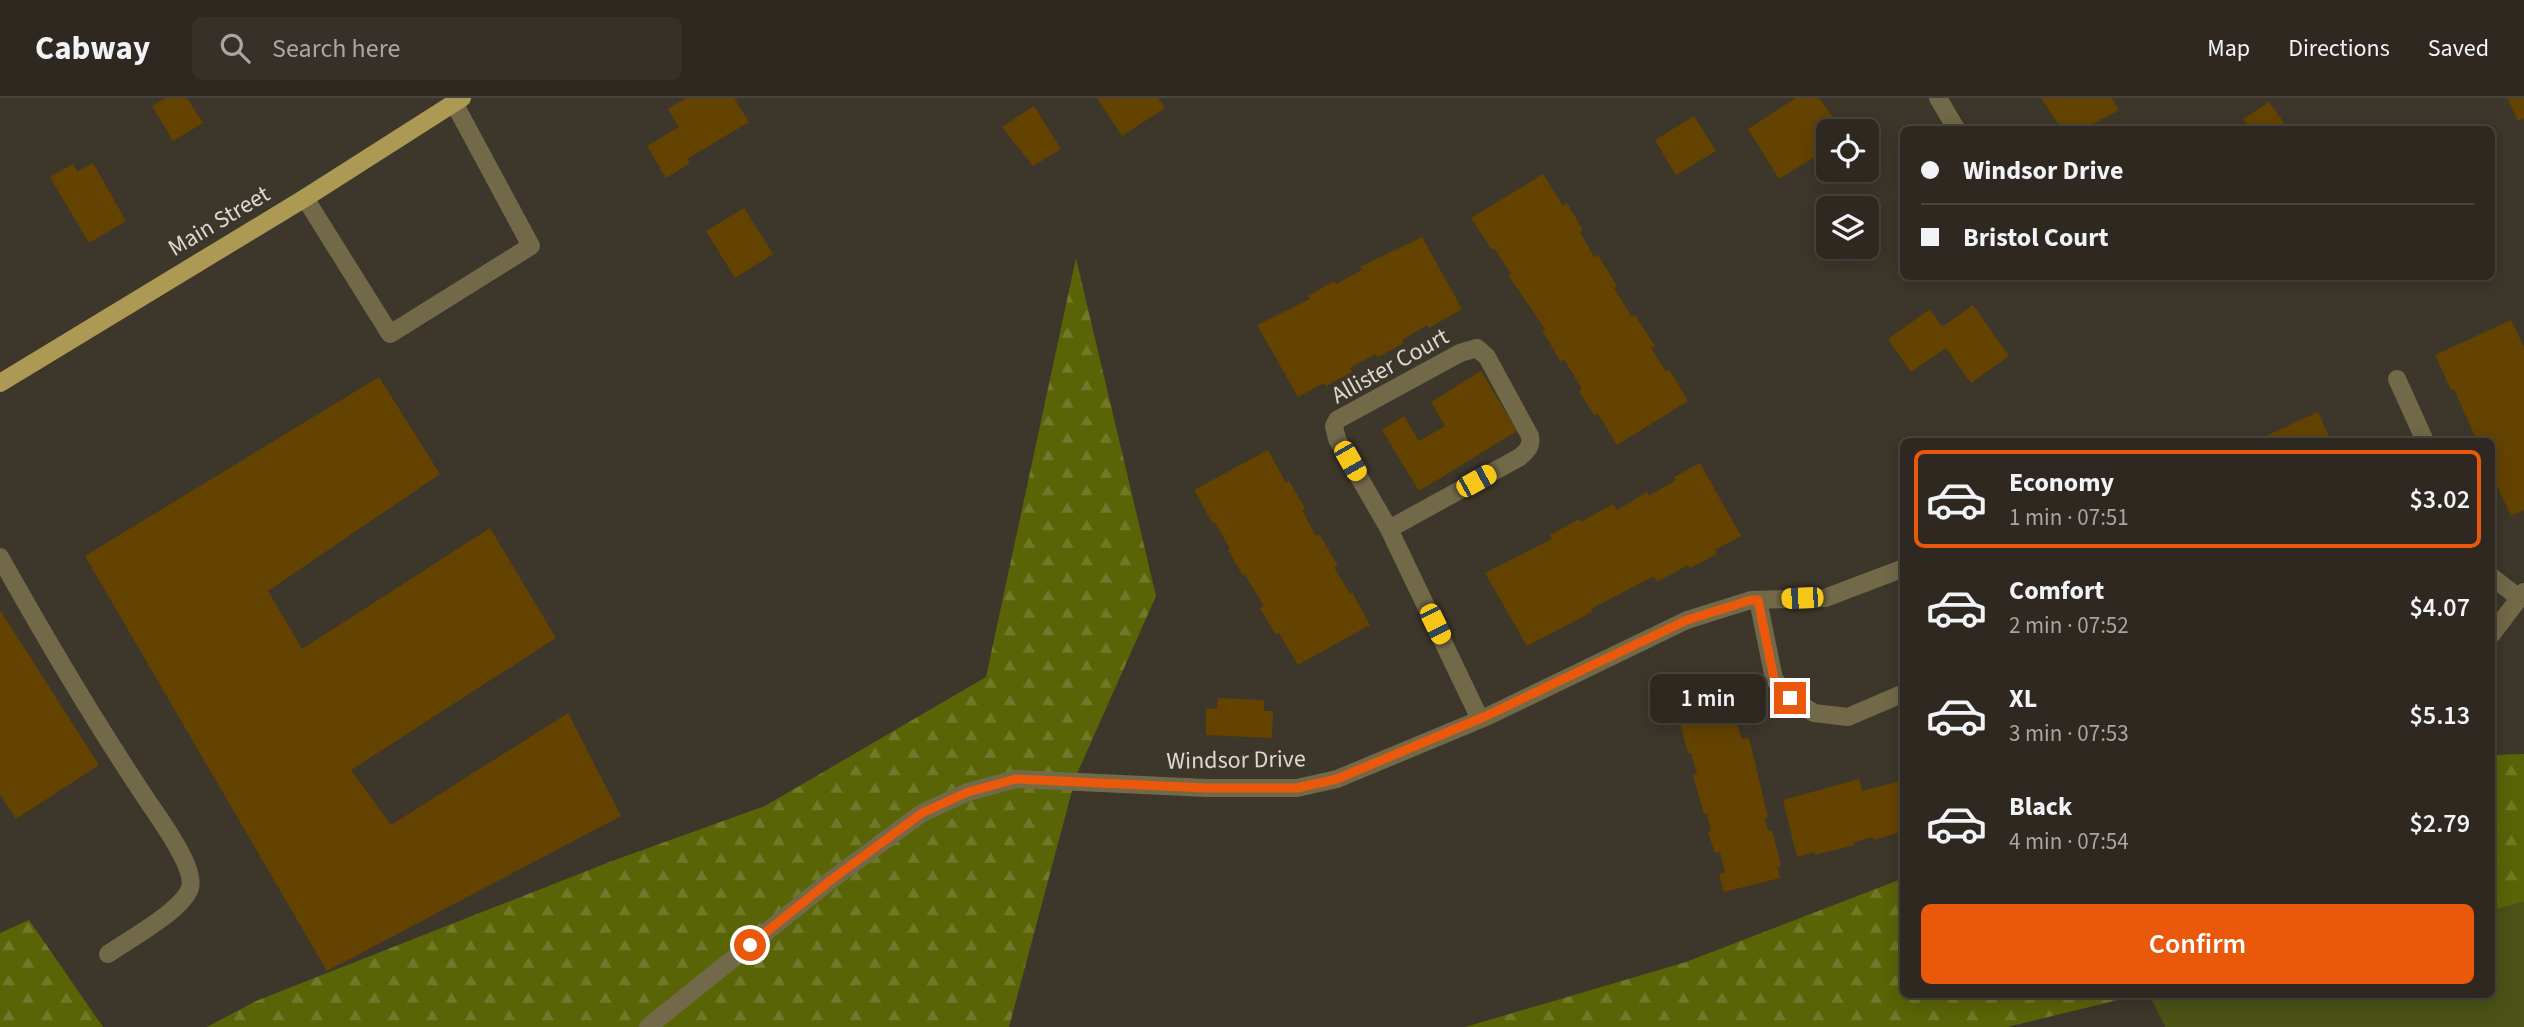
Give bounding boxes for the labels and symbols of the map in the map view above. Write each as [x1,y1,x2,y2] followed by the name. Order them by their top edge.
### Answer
[161,177,277,265] street label: Main Street
[1325,319,1455,413] street label: Allister Court
[1331,438,1370,484] car
[1453,462,1500,500] car
[1781,587,1824,609] car
[1417,601,1454,647] car
[1650,674,1766,722] callout: 1 min
[1774,682,1806,714] route end
[1166,741,1306,779] street label: Windsor Drive
[734,929,766,961] route start

